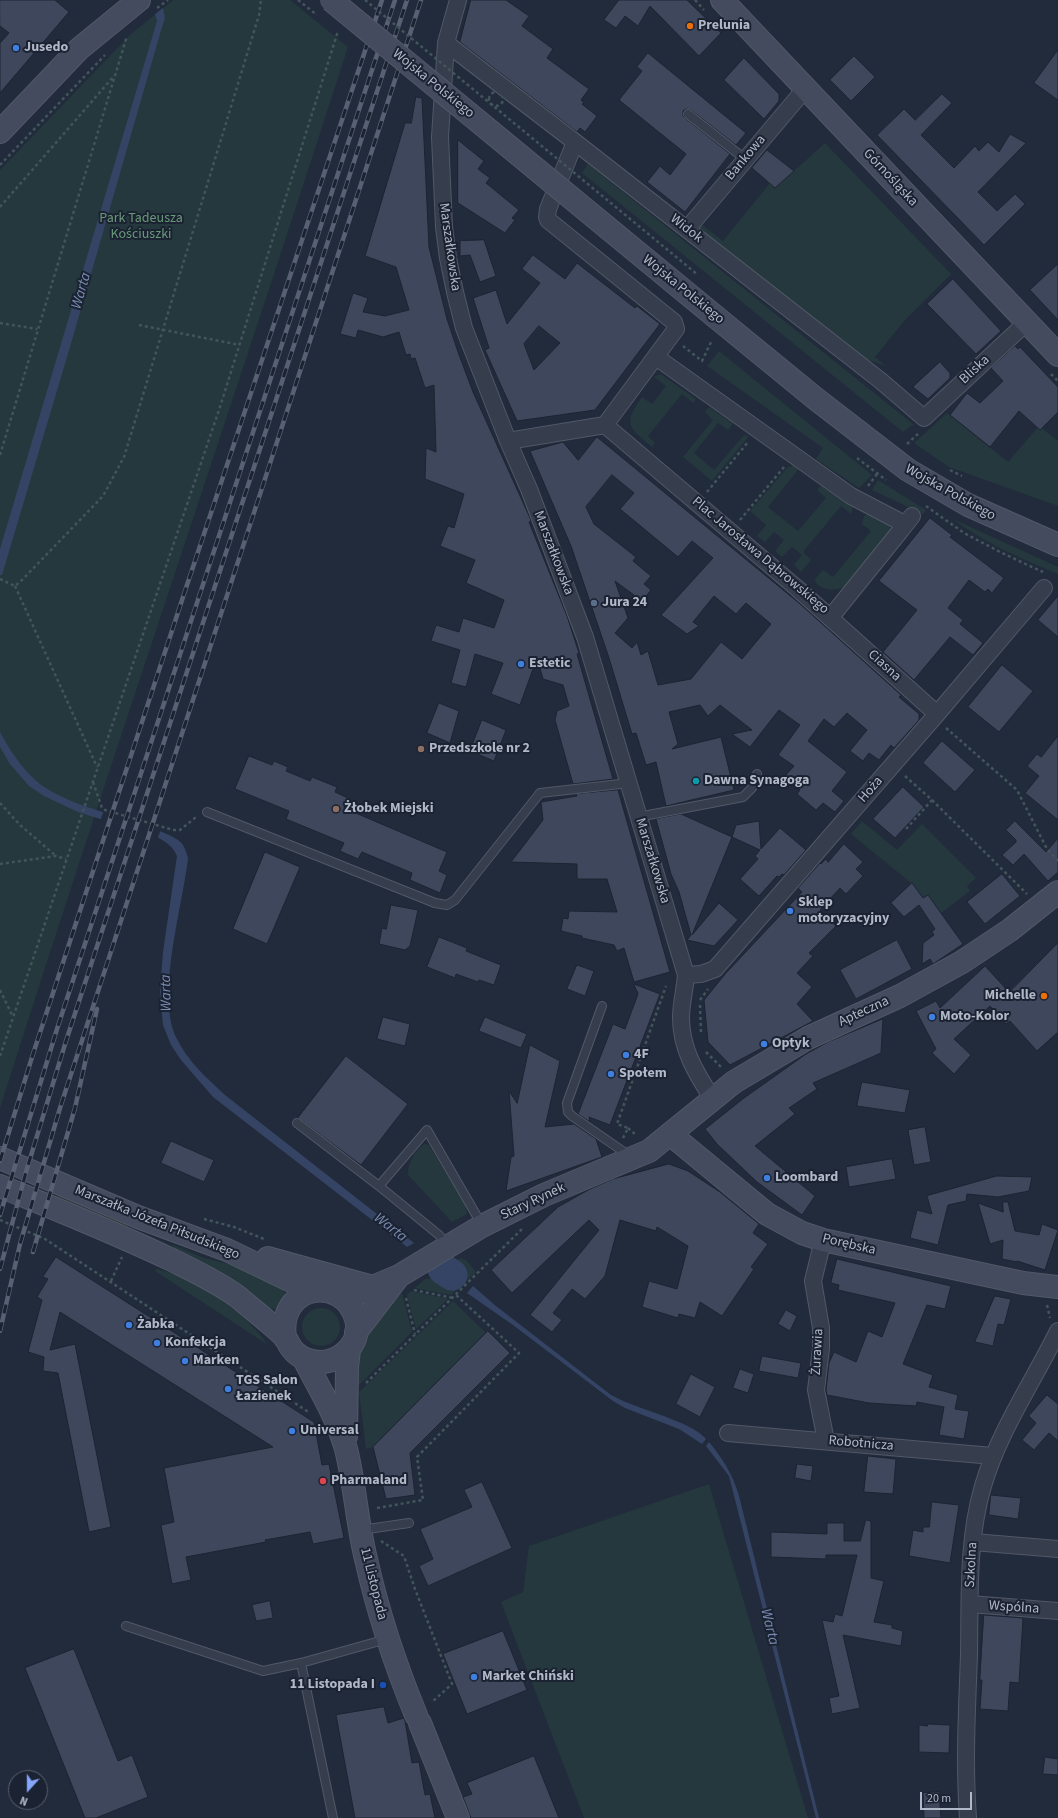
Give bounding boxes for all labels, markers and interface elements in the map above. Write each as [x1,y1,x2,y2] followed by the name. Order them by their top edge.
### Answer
[698,18,750,34] place label: Prelunia
[685,21,695,31] marker: Prelunia
[24,40,68,56] place label: Jusedo
[11,43,21,53] marker: Jusedo
[389,46,477,122] street label: Wojska Polskiego
[722,132,770,184] street label: Bankowa
[859,146,921,210] street label: Górnośląska
[435,202,463,292] street label: Marszałkowska
[99,211,183,244] park label: Park Tadeusza Kościuszki
[666,211,706,247] street label: Widok
[639,252,727,328] street label: Wojska Polskiego
[68,271,96,311] water label: Warta
[956,352,994,388] street label: Bliska
[902,461,998,525] street label: Wojska Polskiego
[688,494,832,618] street label: Plac Jarosława Dąbrowskiego
[529,509,577,597] street label: Marszałkowska
[602,595,647,611] place label: Jura 24
[589,598,599,608] marker: Jura 24
[864,647,904,685] street label: Ciasna
[529,656,571,672] place label: Estetic
[516,659,526,669] marker: Estetic
[429,741,530,757] place label: Przedszkole nr 2
[416,744,426,754] marker: Przedszkole nr 2
[704,773,809,789] place label: Dawna Synagoga
[855,773,887,807] street label: Hoża
[691,776,701,786] marker: Dawna Synagoga
[344,801,434,817] place label: Żłobek Miejski
[331,804,341,814] marker: Żłobek Miejski
[631,816,673,906] street label: Marszałkowska
[798,895,889,928] place label: Sklep motoryzacyjny
[785,906,795,916] marker: Sklep motoryzacyjny
[158,974,176,1012] water label: Warta
[984,988,1036,1004] place label: Michelle
[1039,991,1049,1001] marker: Michelle
[836,993,892,1031] street label: Apteczna
[940,1009,1009,1025] place label: Moto-Kolor
[927,1012,937,1022] marker: Moto-Kolor
[772,1036,810,1052] place label: Optyk
[759,1039,769,1049] marker: Optyk
[634,1047,649,1063] place label: 4F
[621,1050,631,1060] marker: 4F
[619,1066,667,1082] place label: Społem
[606,1069,616,1079] marker: Społem
[775,1170,838,1186] place label: Loombard
[762,1173,772,1183] marker: Loombard
[498,1180,568,1224] street label: Stary Rynek
[72,1182,242,1264] street label: Marszałka Józefa Piłsudskiego
[370,1209,410,1247] water label: Warta
[821,1231,877,1259] street label: Porębska
[137,1317,175,1333] place label: Żabka
[124,1320,134,1330] marker: Żabka
[808,1328,828,1376] street label: Żurawia
[165,1335,226,1351] place label: Konfekcja
[152,1338,162,1348] marker: Konfekcja
[193,1353,239,1369] place label: Marken
[180,1356,190,1366] marker: Marken
[236,1373,298,1406] place label: TGS Salon Łazienek
[223,1384,233,1394] marker: TGS Salon Łazienek
[300,1423,359,1439] place label: Universal
[287,1426,297,1436] marker: Universal
[828,1433,894,1455] street label: Robotnicza
[331,1473,407,1489] place label: Pharmaland
[318,1476,328,1486] marker: Pharmaland
[962,1542,982,1588] street label: Szkolna
[356,1546,390,1622] street label: 11 Listopada
[988,1598,1040,1618] street label: Wspólna
[756,1607,782,1647] water label: Warta
[482,1669,574,1685] place label: Market Chiński
[469,1672,479,1682] marker: Market Chiński
[290,1677,375,1693] place label: 11 Listopada I
[378,1680,388,1690] marker: 11 Listopada I
[8,1770,48,1810] north arrow
[922,1784,974,1810] scale bar
[927,1790,951,1807] text: 20 m
[18,1792,30,1809] text: N

